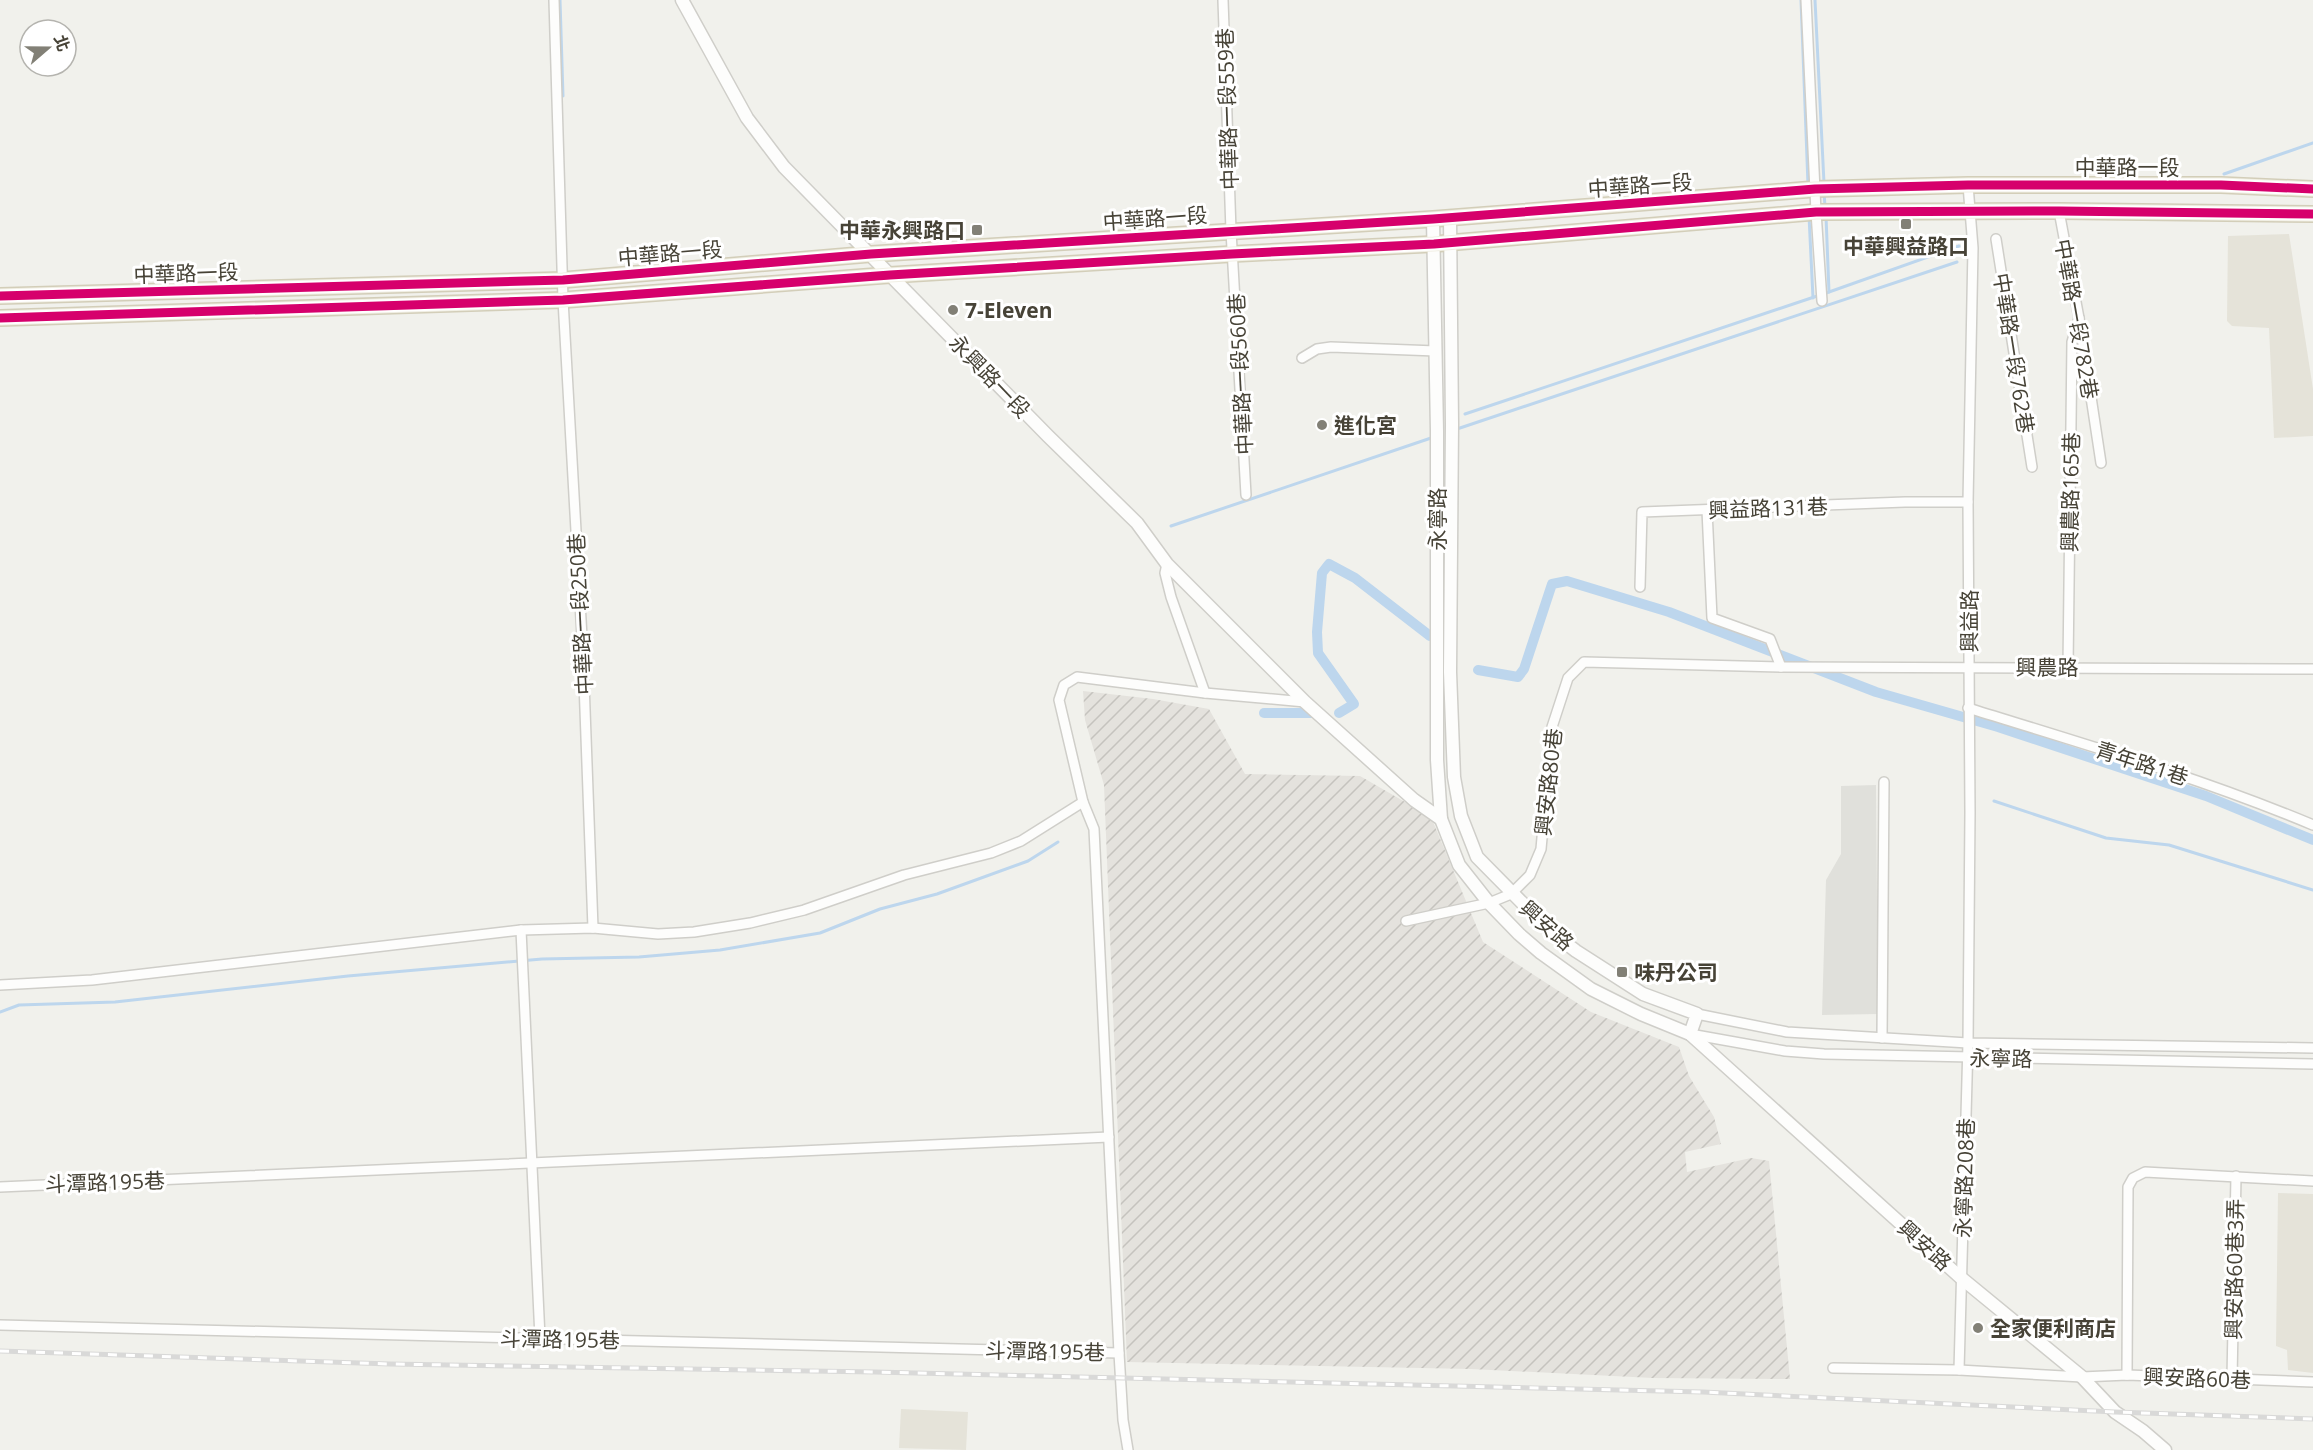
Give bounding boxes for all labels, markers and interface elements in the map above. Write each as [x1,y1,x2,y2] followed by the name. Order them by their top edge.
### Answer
[18,18,78,78] north arrow
[1210,28,1244,190] street label: 中華路一段559巷
[49,32,75,54] text: 北
[2075,153,2180,181] street label: 中華路一段
[1587,167,1693,203] street label: 中華路一段
[1102,200,1208,236] street label: 中華路一段
[839,216,965,244] place label: 中華永興路口
[1899,217,1913,231] marker: 中華興益路口
[970,223,984,237] marker: 中華永興路口
[1843,232,1969,260] place label: 中華興益路口
[616,234,724,272] street label: 中華路一段
[2049,237,2105,401] street label: 中華路一段782巷
[133,257,239,289] street label: 中華路一段
[1987,271,2041,435] street label: 中華路一段762巷
[1222,292,1258,456] street label: 中華路一段560巷
[965,296,1053,324] place label: 7-Eleven
[946,303,960,317] marker: 7-Eleven
[943,329,1037,423] street label: 永興路一段
[1334,411,1397,439] place label: 進化宮
[1315,418,1329,432] marker: 進化宮
[2055,432,2085,552] street label: 興農路165巷
[1423,488,1451,551] street label: 永寧路
[1708,492,1828,524] street label: 興益路131巷
[562,532,598,696] street label: 中華路一段250巷
[1955,590,1983,653] street label: 興益路
[2016,653,2079,681] street label: 興農路
[1528,727,1568,837] street label: 興安路80巷
[2092,735,2192,791] street label: 青年路1巷
[1514,894,1580,956] street label: 興安路
[1634,958,1718,986] place label: 味丹公司
[1615,965,1629,979] marker: 味丹公司
[1969,1043,2033,1073] street label: 永寧路
[1948,1118,1980,1238] street label: 永寧路208巷
[45,1166,165,1198] street label: 斗潭路195巷
[2219,1198,2249,1340] street label: 興安路60巷3弄
[1892,1214,1958,1276] street label: 興安路
[1990,1314,2116,1342] place label: 全家便利商店
[1971,1321,1985,1335] marker: 全家便利商店
[500,1324,620,1354] street label: 斗潭路195巷
[985,1336,1105,1366] street label: 斗潭路195巷
[2143,1362,2251,1394] street label: 興安路60巷

